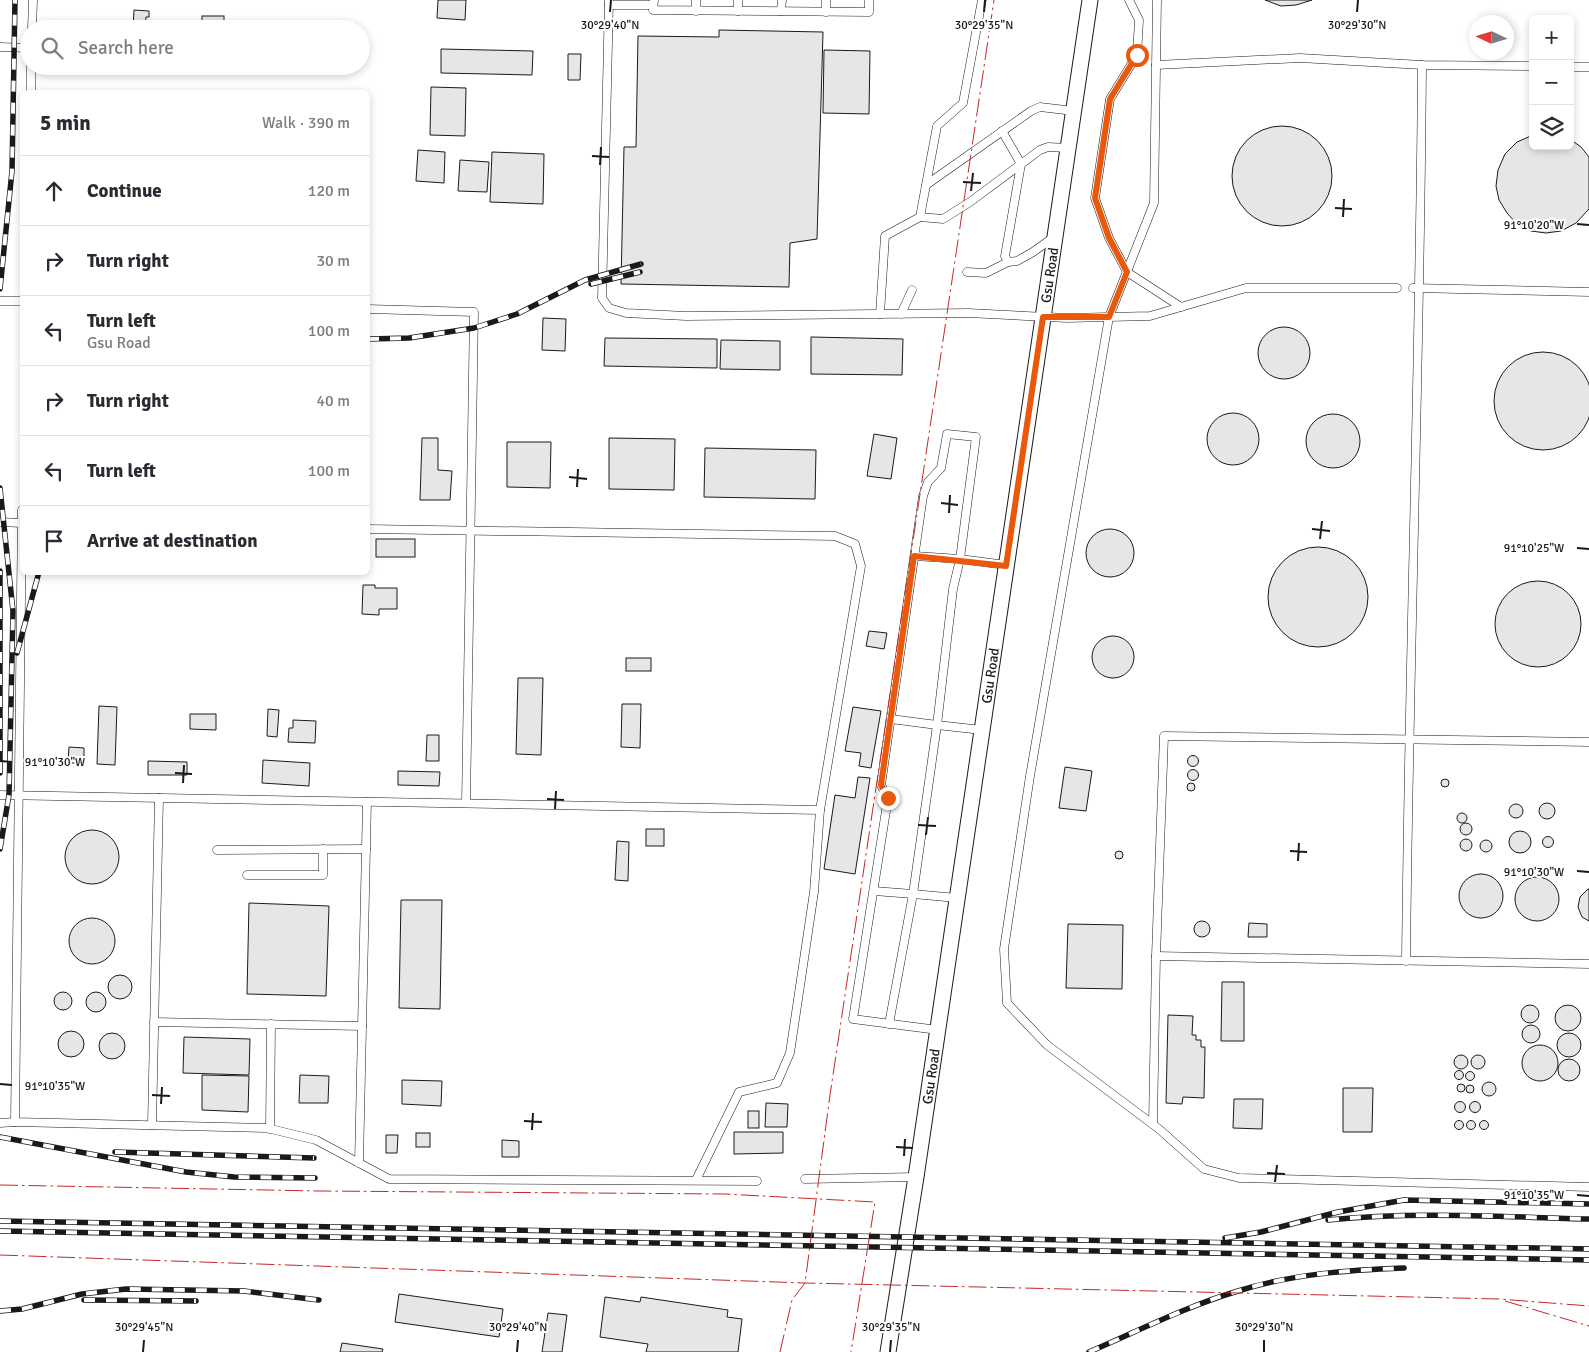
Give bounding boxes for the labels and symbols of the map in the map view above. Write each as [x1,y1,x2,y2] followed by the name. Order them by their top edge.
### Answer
[1469,15,1514,60] north arrow
[581,18,639,33] text: 30°29'40"N
[955,18,1013,33] text: 30°29'35"N
[1328,18,1386,33] text: 30°29'30"N
[1126,44,1149,67] route start
[1504,218,1564,233] text: 91°10'20"W
[1037,246,1062,304] street label: Gsu Road
[1504,541,1564,556] text: 91°10'25"W
[978,647,1003,705] street label: Gsu Road
[25,755,85,770] text: 91°10'30"W
[877,787,900,810] route end
[1504,865,1564,880] text: 91°10'30"W
[918,1047,943,1105] street label: Gsu Road
[25,1079,85,1094] text: 91°10'35"W
[1504,1188,1564,1203] text: 91°10'35"W
[115,1320,173,1335] text: 30°29'45"N
[489,1320,547,1335] text: 30°29'40"N
[862,1320,920,1335] text: 30°29'35"N
[1235,1320,1293,1335] text: 30°29'30"N

